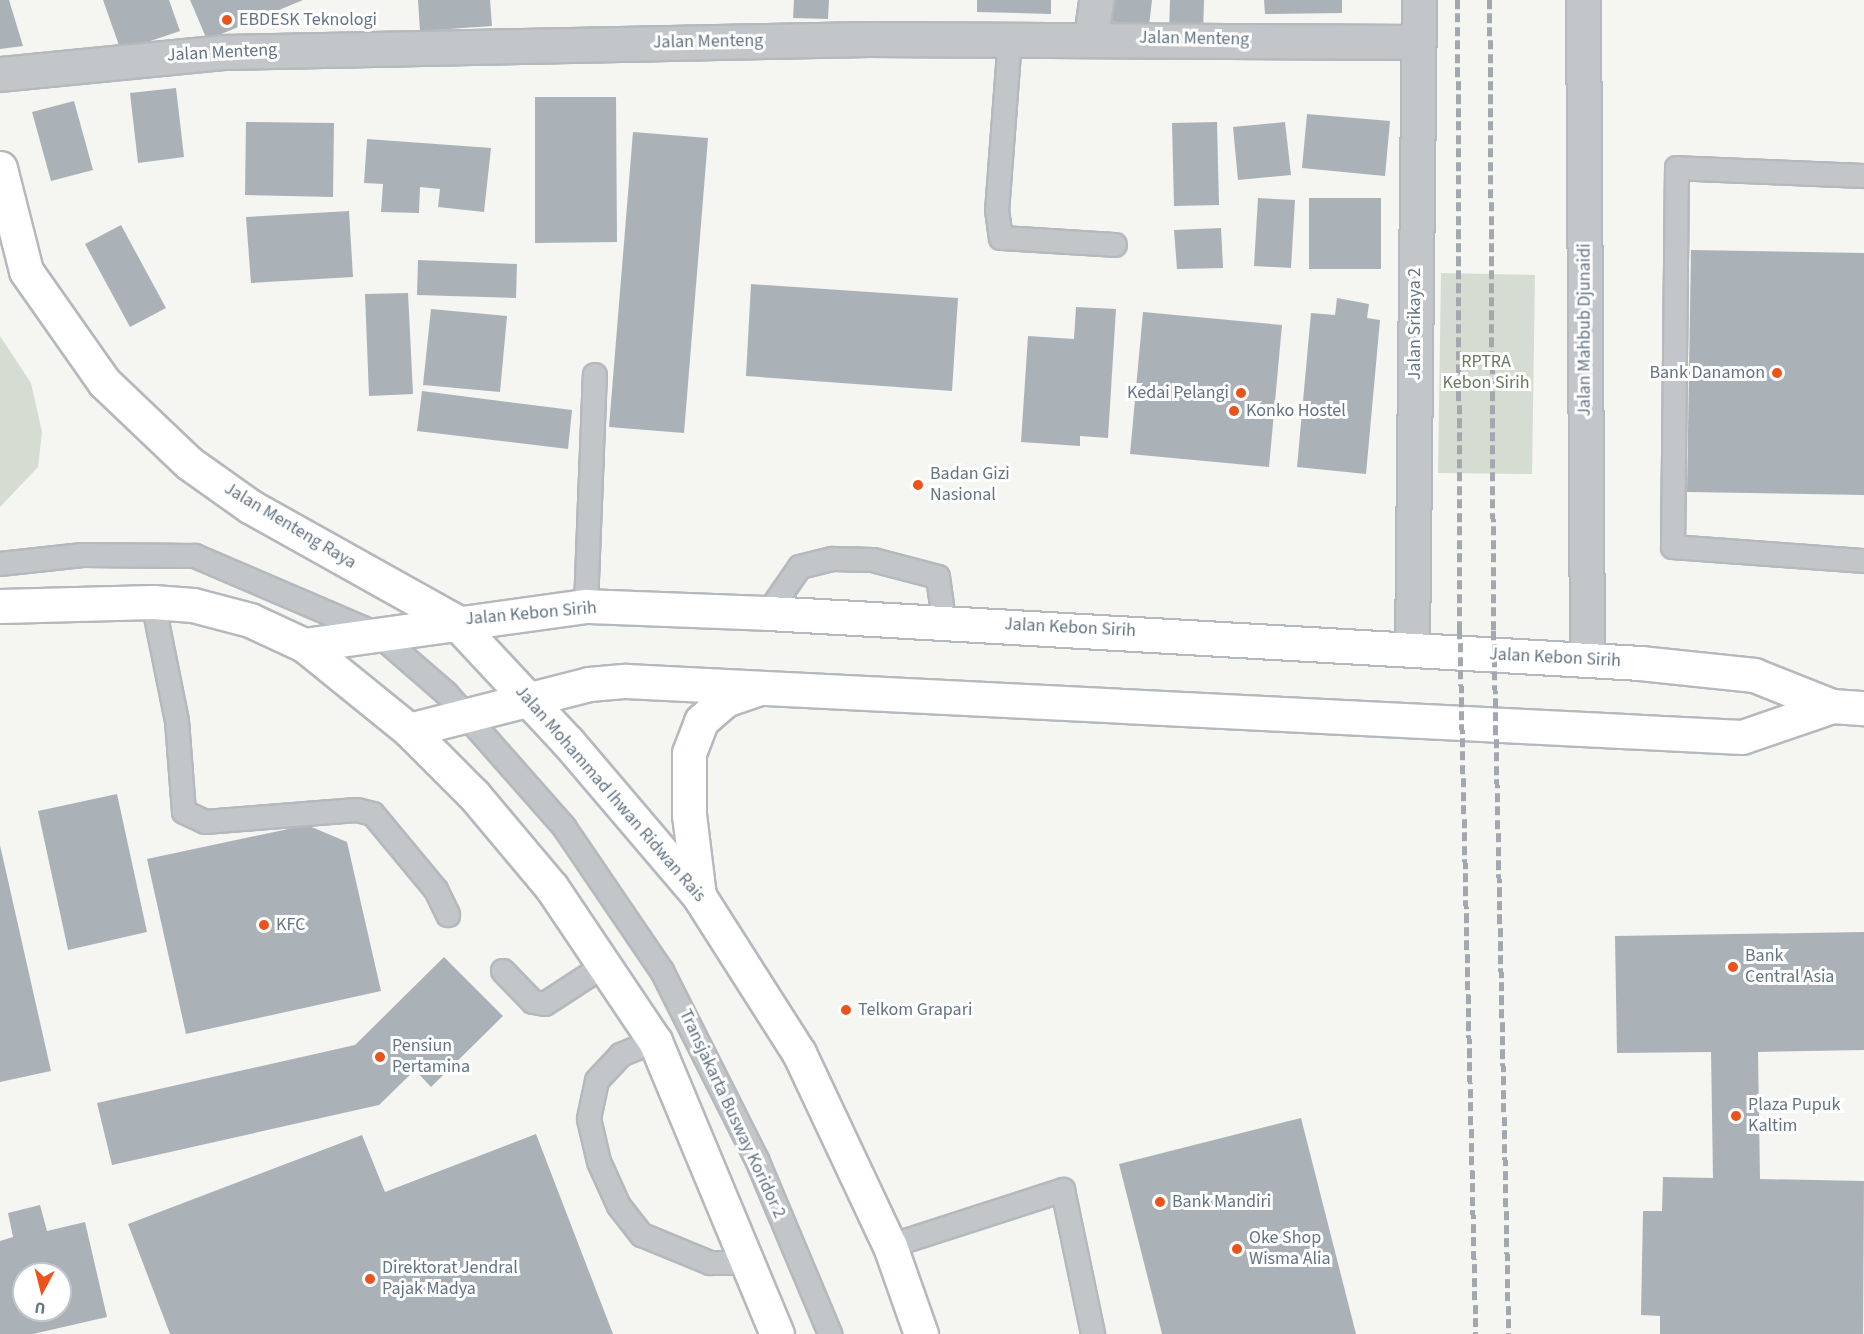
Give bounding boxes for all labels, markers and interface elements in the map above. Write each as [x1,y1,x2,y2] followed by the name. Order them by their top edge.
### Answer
[239,9,377,31] place label: EBDESK Teknologi
[220,13,234,27] marker: EBDESK Teknologi
[1139,27,1249,51] street label: Jalan Menteng
[653,30,763,54] street label: Jalan Menteng
[166,39,278,67] street label: Jalan Menteng
[1574,243,1596,417] street label: Jalan Mahbub Djunaidi
[1404,268,1426,380] street label: Jalan Srikaya 2
[1443,352,1529,394] park label: RPTRA Kebon Sirih
[1649,362,1765,384] place label: Bank Danamon
[1770,366,1784,380] marker: Bank Danamon
[1127,382,1229,404] place label: Kedai Pelangi
[1234,386,1248,400] marker: Kedai Pelangi
[1246,400,1346,422] place label: Konko Hostel
[1227,404,1241,418] marker: Konko Hostel
[930,464,1010,506] place label: Badan Gizi Nasional
[220,478,360,574] street label: Jalan Menteng Raya
[911,478,925,492] marker: Badan Gizi Nasional
[464,598,598,630] street label: Jalan Kebon Sirih
[1004,614,1136,642] street label: Jalan Kebon Sirih
[1489,644,1621,672] street label: Jalan Kebon Sirih
[510,681,710,907] street label: Jalan Mohammad Ihwan Ridwan Rais
[276,914,305,936] place label: KFC
[257,918,271,932] marker: KFC
[1745,946,1834,988] place label: Bank Central Asia
[1726,960,1740,974] marker: Bank Central Asia
[858,999,972,1021] place label: Telkom Grapari
[839,1003,853,1017] marker: Telkom Grapari
[674,1006,790,1222] street label: Transjakarta Busway Koridor 2
[392,1036,470,1078] place label: Pensiun Pertamina
[373,1050,387,1064] marker: Pensiun Pertamina
[1748,1095,1840,1138] place label: Plaza Pupuk Kaltim
[1729,1109,1743,1123] marker: Plaza Pupuk Kaltim
[1172,1191,1271,1213] place label: Bank Mandiri
[1153,1195,1167,1209] marker: Bank Mandiri
[1249,1228,1331,1270] place label: Oke Shop Wisma Alia
[1230,1242,1244,1256] marker: Oke Shop Wisma Alia
[382,1258,518,1300] place label: Direktorat Jendral Pajak Madya
[12,1262,72,1322] north arrow
[363,1272,377,1286] marker: Direktorat Jendral Pajak Madya
[33,1296,47,1319] text: U

